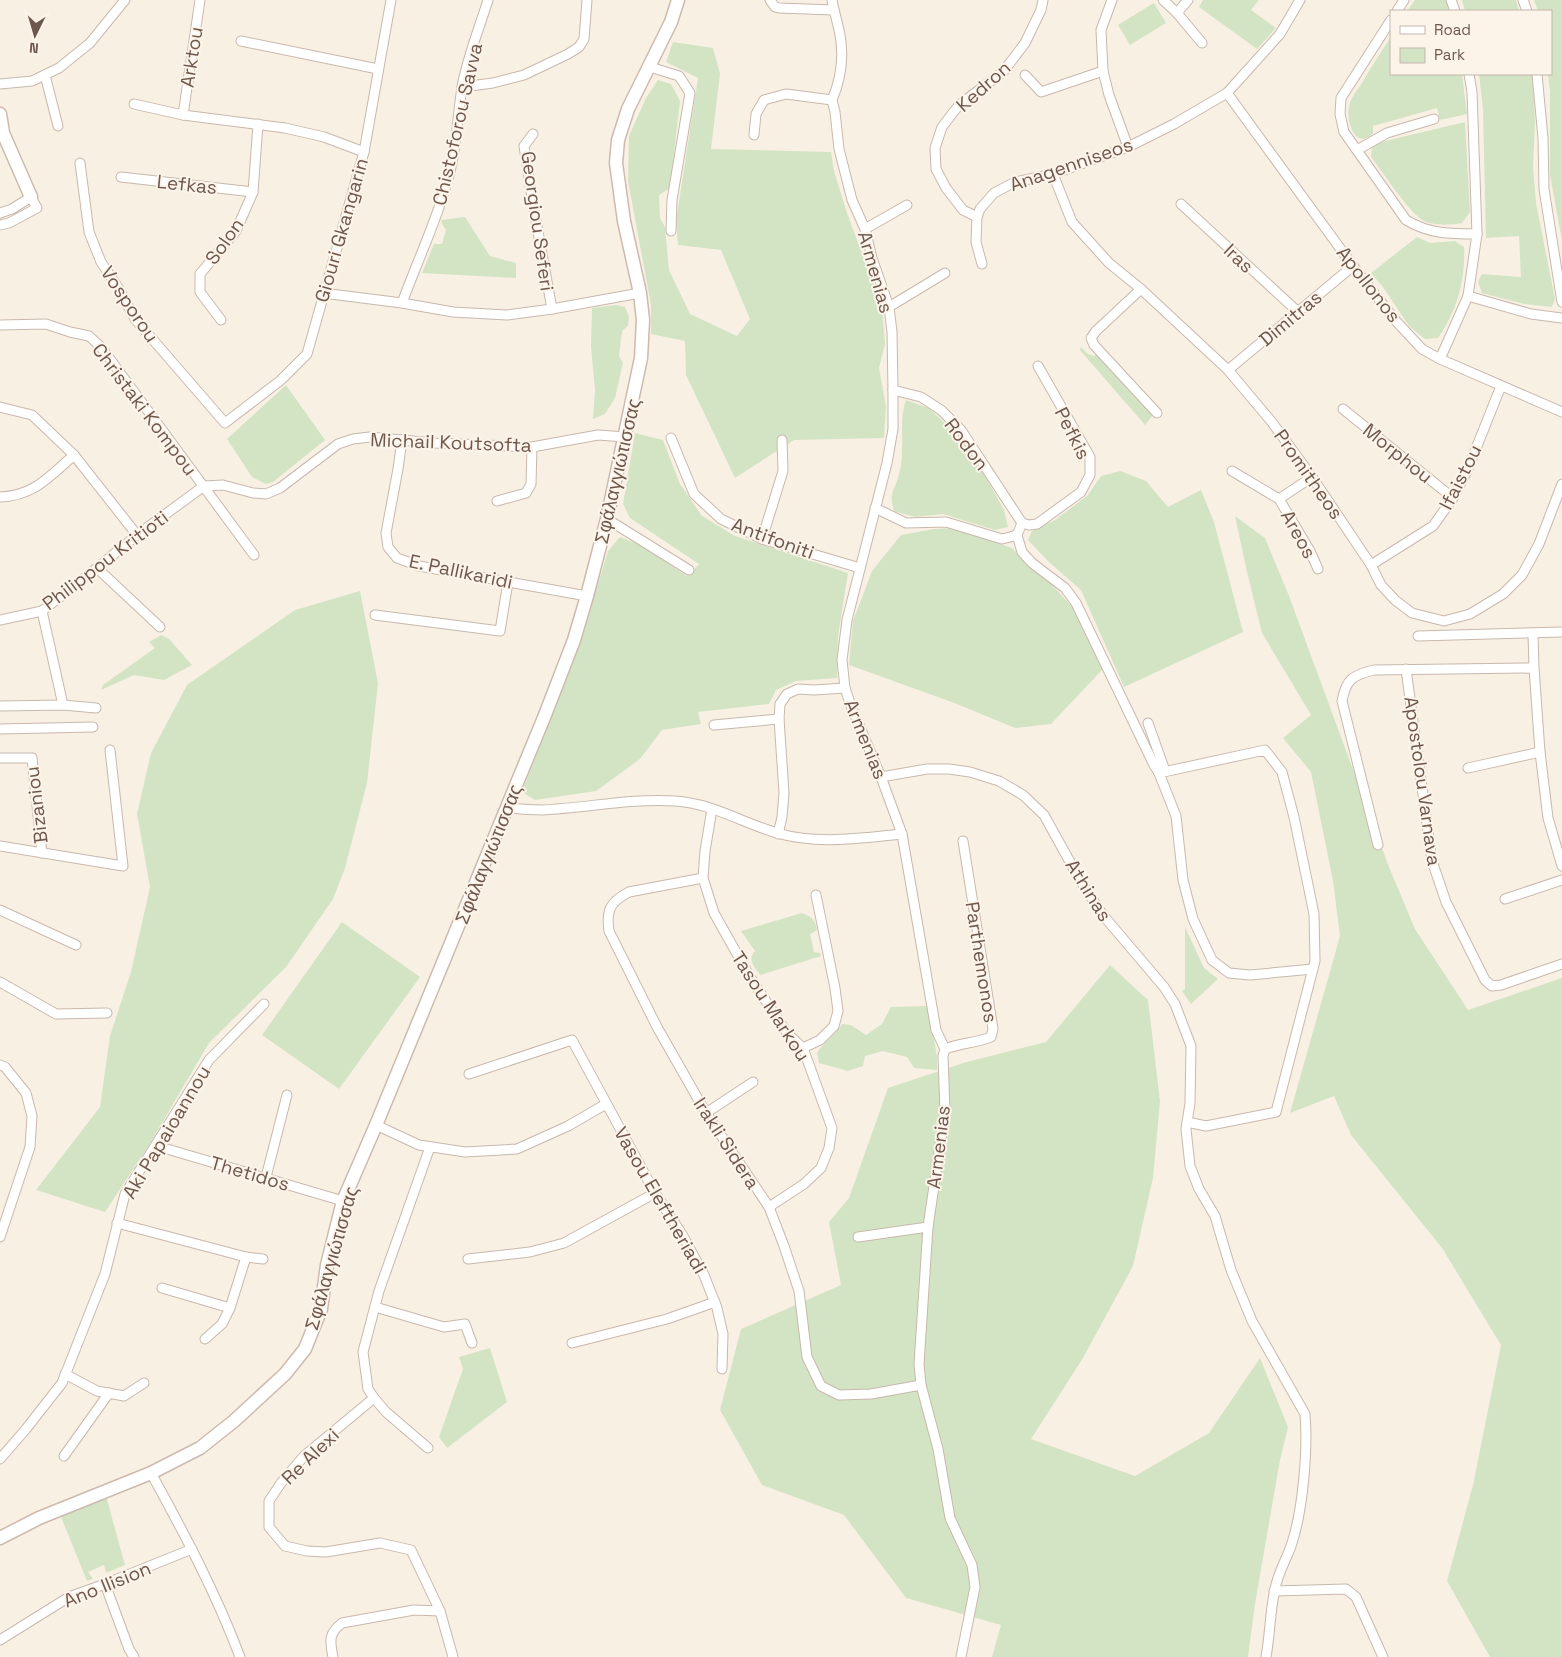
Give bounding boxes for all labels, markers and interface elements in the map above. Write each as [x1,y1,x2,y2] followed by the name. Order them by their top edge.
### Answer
[10,10,60,60] north arrow
[1390,10,1552,75] legend
[1434,20,1471,39] text: Road
[174,25,209,89] street label: Arktou
[28,39,39,57] text: N
[427,40,488,208] street label: Chistoforou Savva
[1434,45,1465,64] text: Park
[951,55,1016,117] street label: Kedron
[1006,132,1136,197] street label: Anagenniseos
[515,150,560,293] street label: Georgiou Seferi
[309,155,374,305] street label: Giouri Gkangarin
[156,169,218,200] street label: Lefkas
[199,213,249,270] street label: Solon
[852,228,899,316] street label: Armenias
[1218,238,1259,279] street label: Iras
[1331,241,1406,328] street label: Apollonos
[95,261,164,347] street label: Vosporou
[1254,285,1327,352] street label: Dimitras
[87,338,203,481] street label: Christaki Kompou
[589,396,646,546] street label: Σφάλαγγιώτισσας
[1049,403,1096,464] street label: Pefkis
[939,413,994,476] street label: Rodon
[1358,418,1438,489] street label: Morphou
[1268,424,1349,524] street label: Promitheos
[370,427,532,458] street label: Michail Koutsofta
[1433,440,1487,514] street label: Ifaistou
[37,505,173,616] street label: Philippou Kritioti
[1275,506,1322,563] street label: Areos
[728,512,818,565] street label: Antifoniti
[407,548,515,595] street label: E. Pallikaridi
[1398,695,1447,867] street label: Apostolou Varnava
[838,696,893,783] street label: Armenias
[19,765,54,845] street label: Bizaniou
[449,781,528,928] street label: Σφάλαγγιώτισσας
[1060,854,1118,926] street label: Athinas
[960,900,1003,1024] street label: Parthemonos
[726,947,815,1066] street label: Tasou Markou
[117,1061,216,1203] street label: Aki Papaioannou
[688,1093,766,1194] street label: Irakli Sidera
[921,1104,956,1190] street label: Armenias
[608,1122,713,1278] street label: Vasou Eleftheriadi
[207,1150,292,1197] street label: Thetidos
[299,1183,364,1333] street label: Σφάλαγγιώτισσας
[276,1423,345,1490] street label: Re Alexi
[60,1556,155,1613] street label: Ano Ilision

